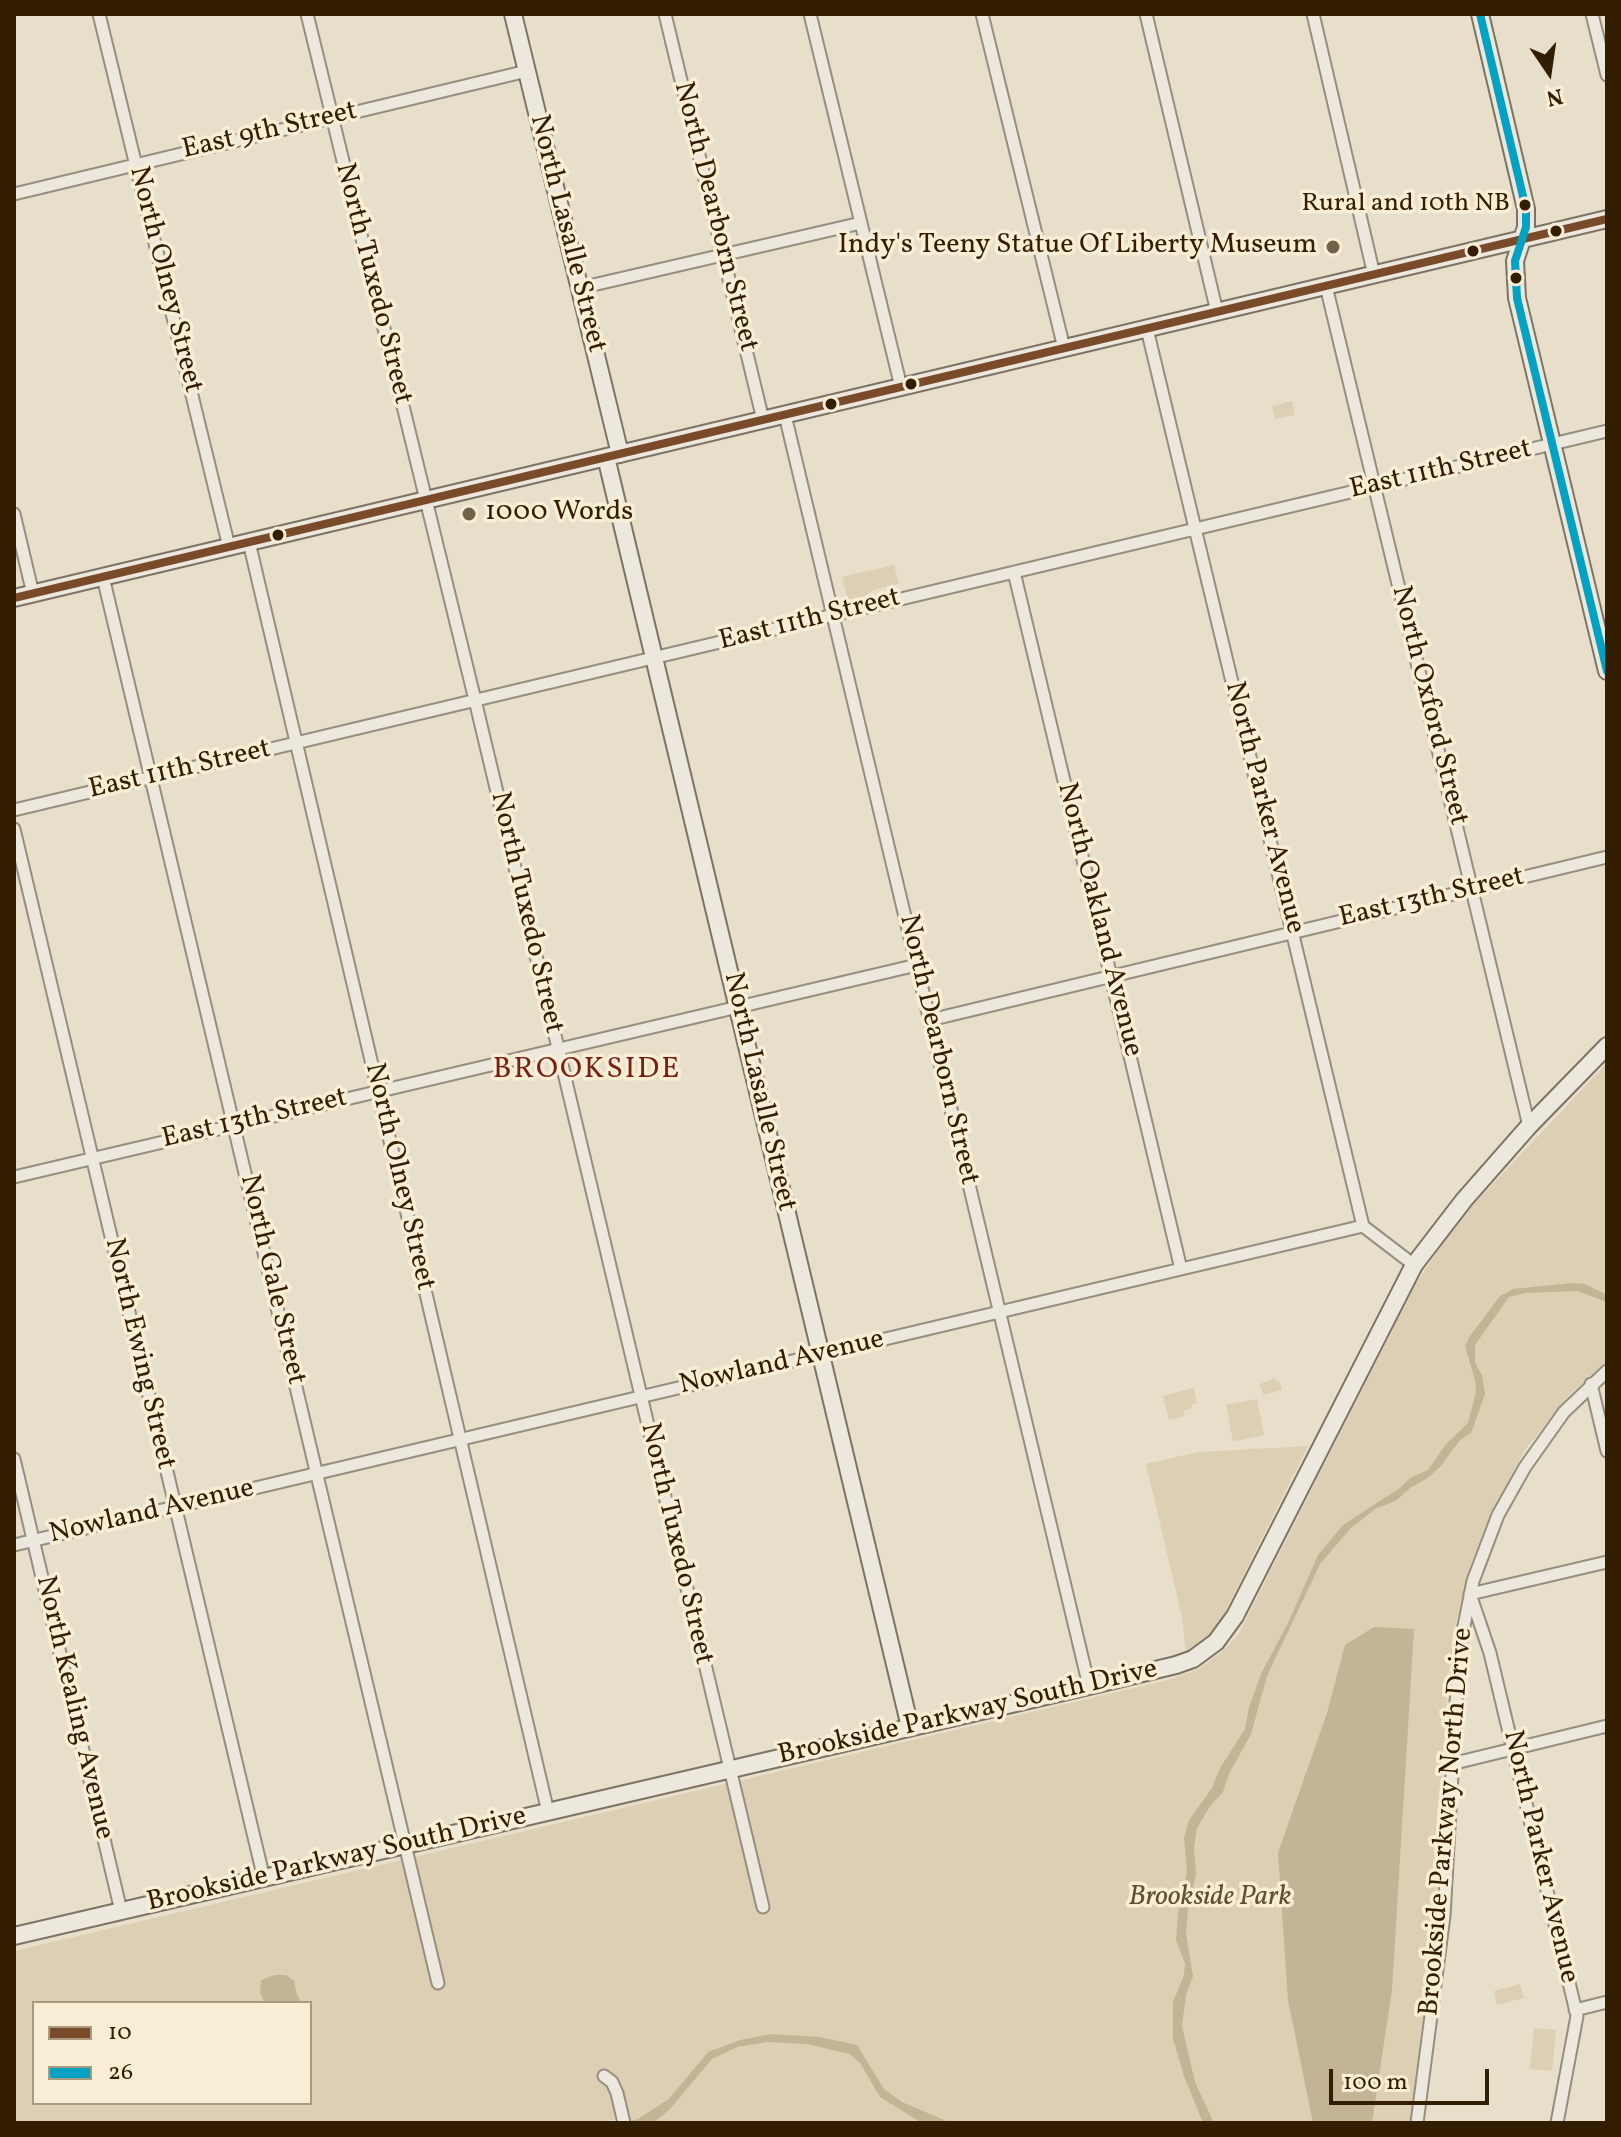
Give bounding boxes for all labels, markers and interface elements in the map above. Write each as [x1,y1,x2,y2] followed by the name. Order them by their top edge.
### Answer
[1509,32,1589,112] north arrow
[664,79,764,355] street label: North Dearborn Street
[1543,79,1566,113] text: N
[179,96,361,168] street label: East 9th Street
[520,112,612,356] street label: North Lasalle Street
[326,160,418,408] street label: North Tuxedo Street
[120,163,208,397] street label: North Olney Street
[1301,189,1510,221] place label: Rural and 10th NB
[1517,197,1533,213] marker: Rural and 10th NB
[1548,223,1564,239] unlabelled marker
[838,230,1317,264] place label: Indy's Teeny Statue Of Liberty Museum
[1324,238,1342,256] marker: Indy's Teeny Statue Of Liberty Museum
[1465,243,1481,259] unlabelled marker
[1508,270,1524,286] unlabelled marker
[903,376,919,392] unlabelled marker
[823,396,839,412] unlabelled marker
[1347,434,1535,508] street label: East 11th Street
[485,497,633,531] place label: 1000 Words
[460,505,478,523] marker: 1000 Words
[270,527,286,543] unlabelled marker
[716,582,904,660] street label: East 11th Street
[1382,583,1474,829] street label: North Oxford Street
[1215,679,1311,937] street label: North Parker Avenue
[86,734,274,808] street label: East 11th Street
[1048,780,1148,1060] street label: North Oakland Avenue
[481,789,569,1037] street label: North Tuxedo Street
[1336,861,1528,937] street label: East 13th Street
[890,911,984,1189] street label: North Dearborn Street
[714,969,802,1215] street label: North Lasalle Street
[493,1053,681,1089] district label: BROOKSIDE
[356,1060,440,1294] street label: North Olney Street
[159,1082,351,1158] street label: East 13th Street
[230,1172,312,1388] street label: North Gale Street
[95,1235,181,1473] street label: North Ewing Street
[676,1324,888,1404] street label: Nowland Avenue
[631,1420,719,1668] street label: North Tuxedo Street
[46,1473,258,1553] street label: Nowland Avenue
[26,1573,120,1843] street label: North Kealing Avenue
[1414,1626,1482,2018] street label: Brookside Parkway North Drive
[775,1654,1161,1774] street label: Brookside Parkway South Drive
[1494,1727,1584,1987] street label: North Parker Avenue
[144,1801,530,1921] street label: Brookside Parkway South Drive
[1129,1882,1291,1916] park label: Brookside Park
[32,2001,312,2105] legend
[108,2016,132,2050] text: 10
[1333,2053,1493,2103] scale bar
[108,2056,133,2090] text: 26
[1343,2066,1408,2100] text: 100 m

